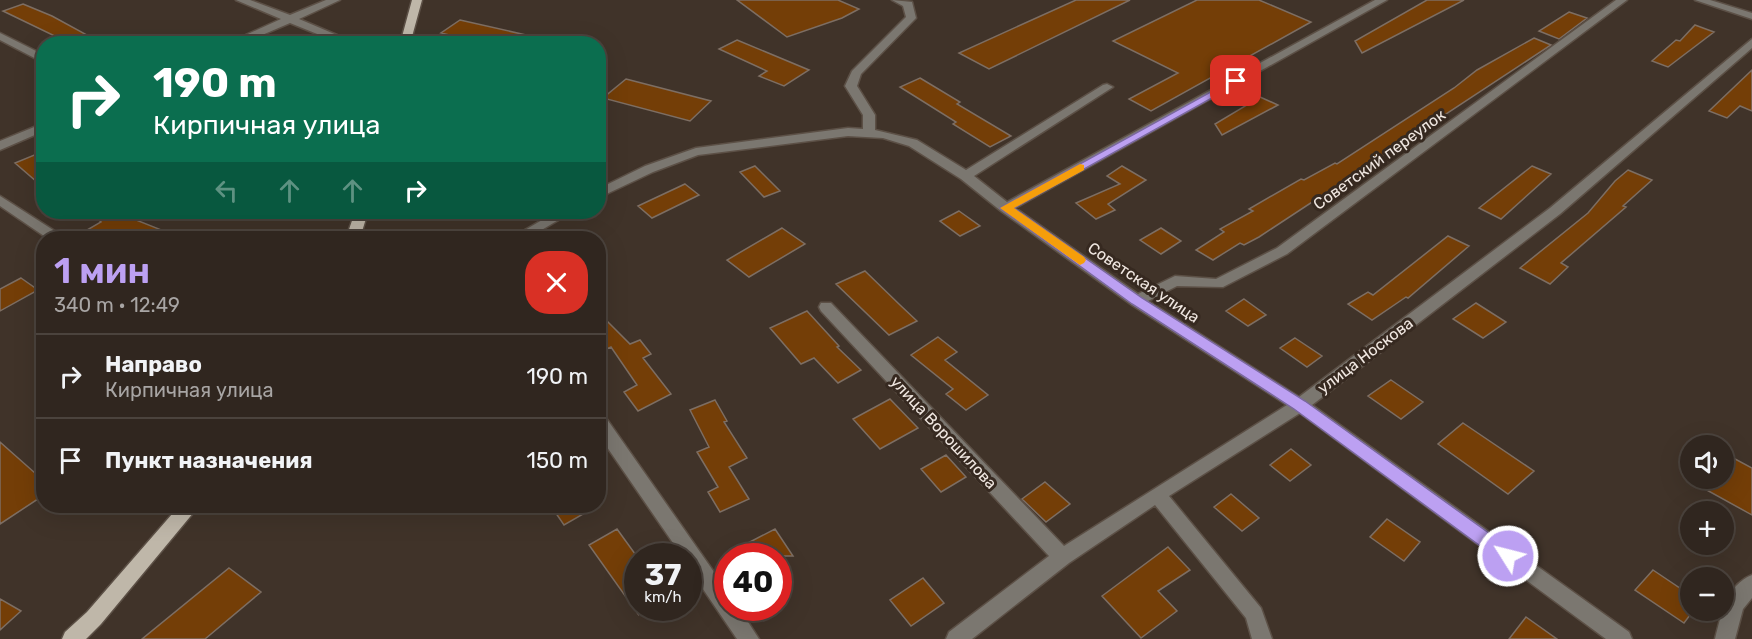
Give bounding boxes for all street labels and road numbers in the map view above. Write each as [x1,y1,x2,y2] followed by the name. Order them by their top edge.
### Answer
[1310,105,1449,214] street label: Советский переулок
[1084,238,1203,327] street label: Советская улица
[1314,313,1417,397] street label: улица Носкова
[887,372,1001,493] street label: улица Ворошилова

